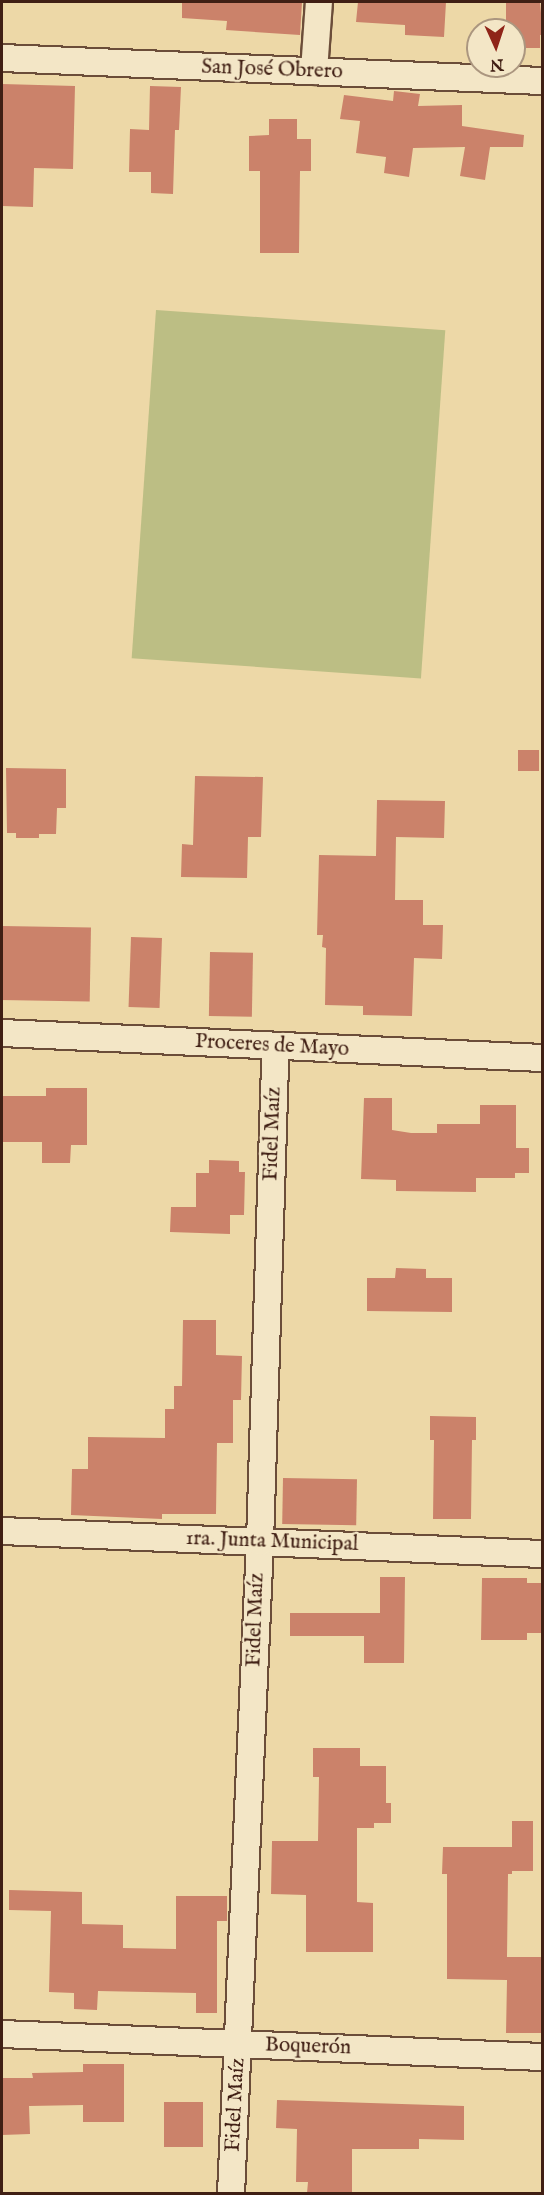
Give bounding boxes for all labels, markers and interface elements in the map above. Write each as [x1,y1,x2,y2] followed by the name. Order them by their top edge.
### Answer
[466,18,526,78] north arrow
[489,54,504,74] text: N
[201,55,343,85] street label: San José Obrero
[194,1029,350,1063] street label: Proceres de Mayo
[259,1086,287,1182] street label: Fidel Maíz
[185,1526,359,1558] street label: 1ra. Junta Municipal
[242,1572,270,1668] street label: Fidel Maíz
[264,2033,352,2061] street label: Boquerón
[221,2057,251,2153] street label: Fidel Maíz

